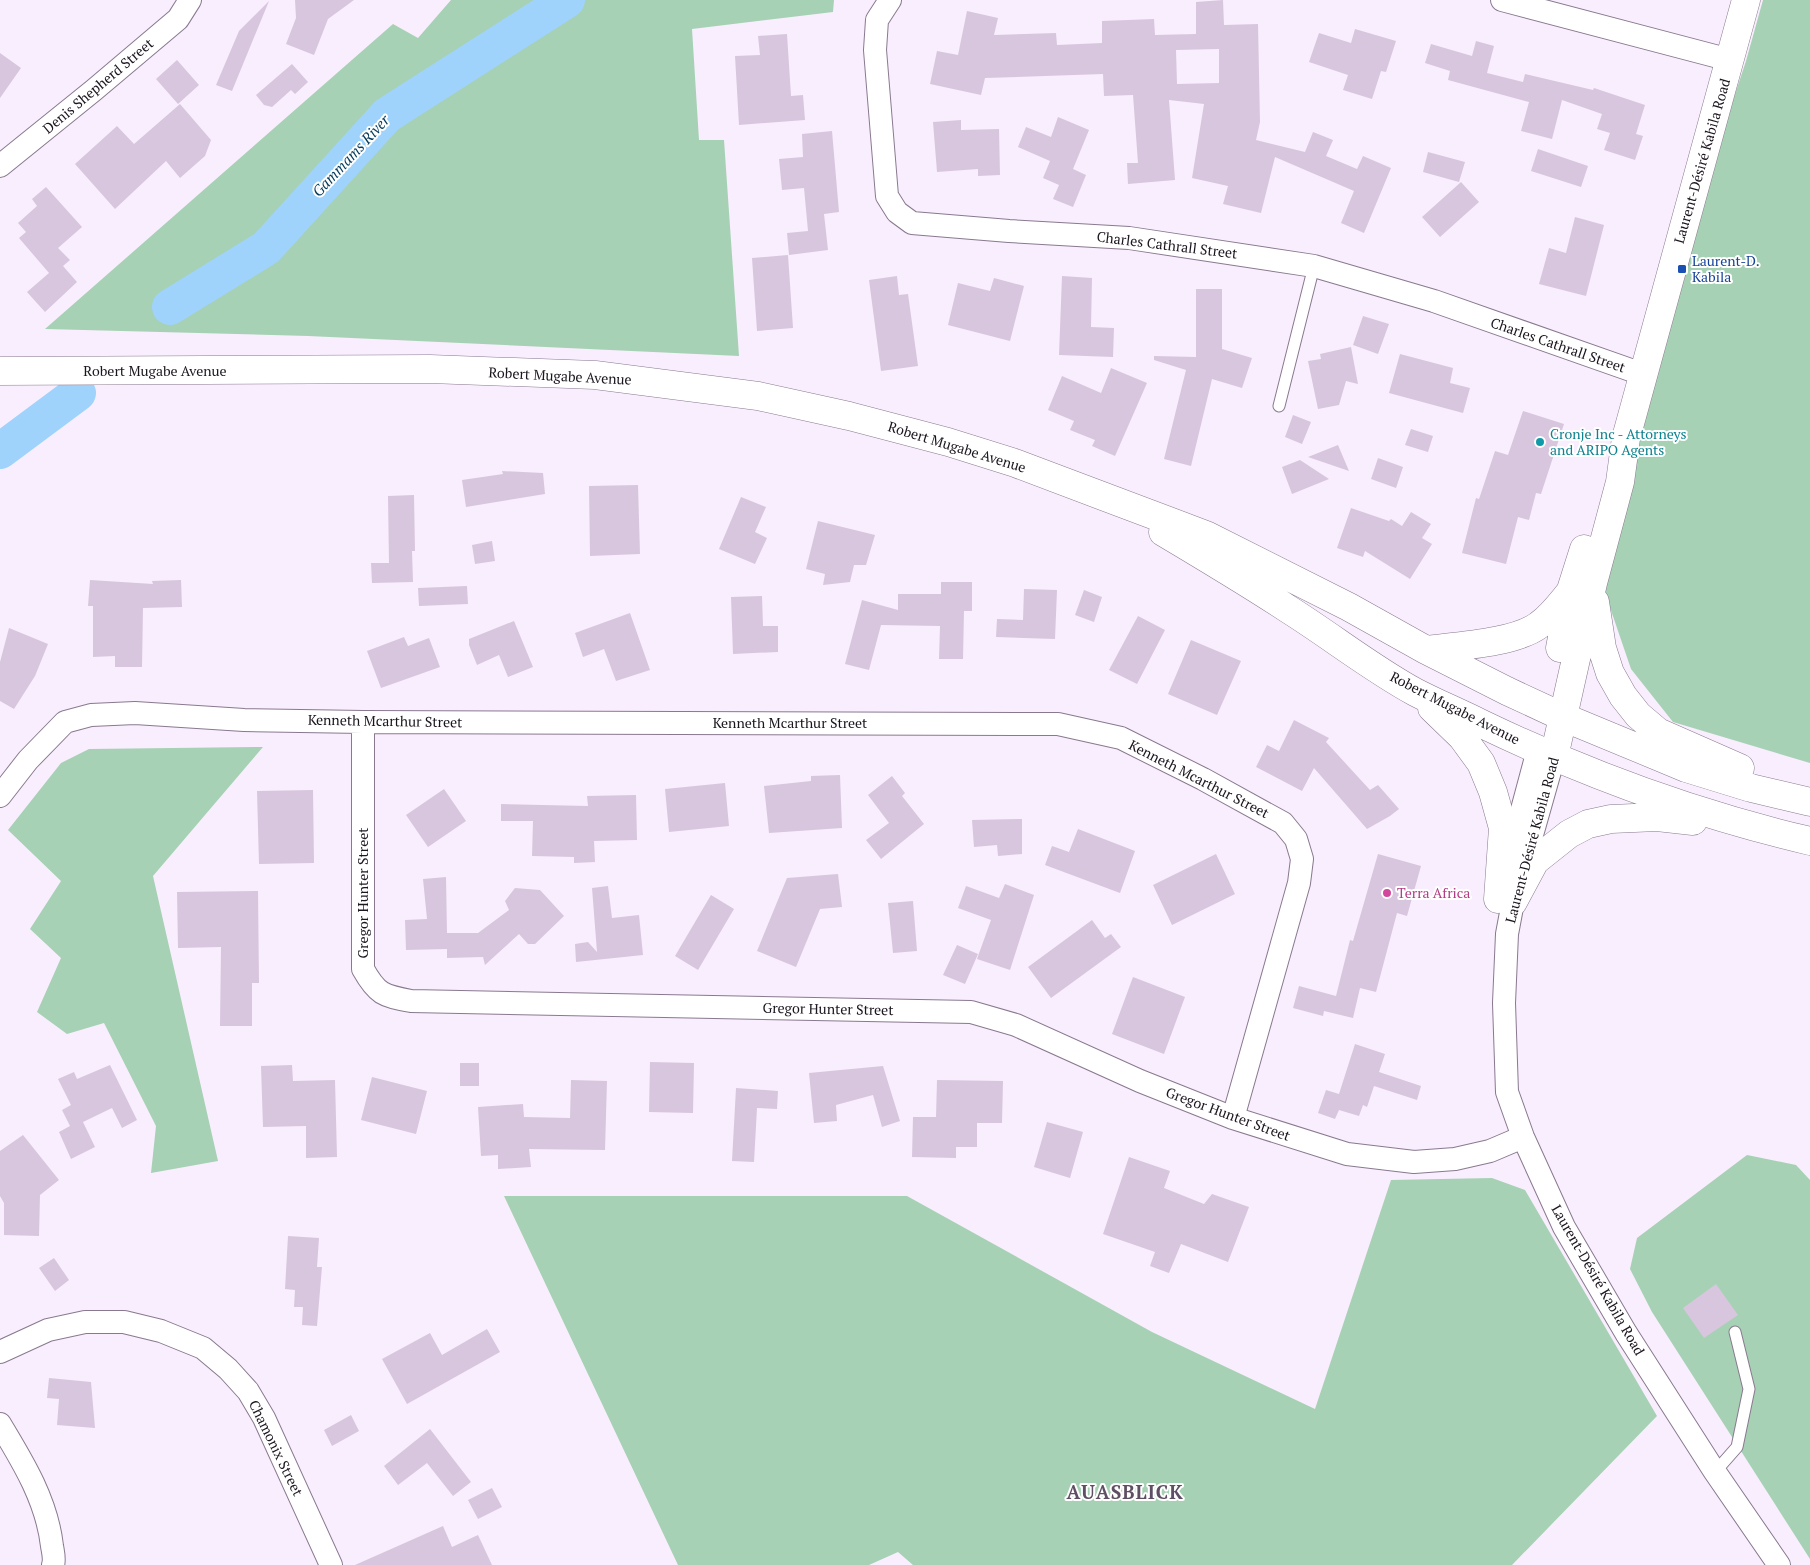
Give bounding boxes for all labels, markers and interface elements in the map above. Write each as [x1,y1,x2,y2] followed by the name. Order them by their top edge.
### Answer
[38,33,158,138] street label: Denis Shepherd Street
[1669,76,1734,246] street label: Laurent-Désiré Kabila Road
[307,109,394,200] water label: Gammams River
[1096,226,1239,263] street label: Charles Cathrall Street
[1692,251,1760,286] place label: Laurent-D. Kabila
[1676,263,1688,275] marker: Laurent-D. Kabila
[1488,313,1629,377] street label: Charles Cathrall Street
[83,361,227,380] street label: Robert Mugabe Avenue
[488,362,632,389] street label: Robert Mugabe Avenue
[886,416,1028,477] street label: Robert Mugabe Avenue
[1550,424,1687,459] place label: Cronje Inc - Attorneys and ARIPO Agents
[1534,436,1546,448] marker: Cronje Inc - Attorneys and ARIPO Agents
[1387,667,1523,749] street label: Robert Mugabe Avenue
[308,710,463,731] street label: Kenneth Mcarthur Street
[713,713,868,732] street label: Kenneth Mcarthur Street
[1126,735,1273,822] street label: Kenneth Mcarthur Street
[1500,755,1563,925] street label: Laurent-Désiré Kabila Road
[353,827,372,958] street label: Gregor Hunter Street
[1397,883,1470,902] place label: Terra Africa
[1381,887,1393,899] marker: Terra Africa
[762,998,894,1019] street label: Gregor Hunter Street
[1163,1082,1294,1145] street label: Gregor Hunter Street
[1547,1201,1650,1359] street label: Laurent-Désiré Kabila Road
[245,1397,308,1500] street label: Chamonix Street
[1066,1479,1184,1504] district label: AUASBLICK

